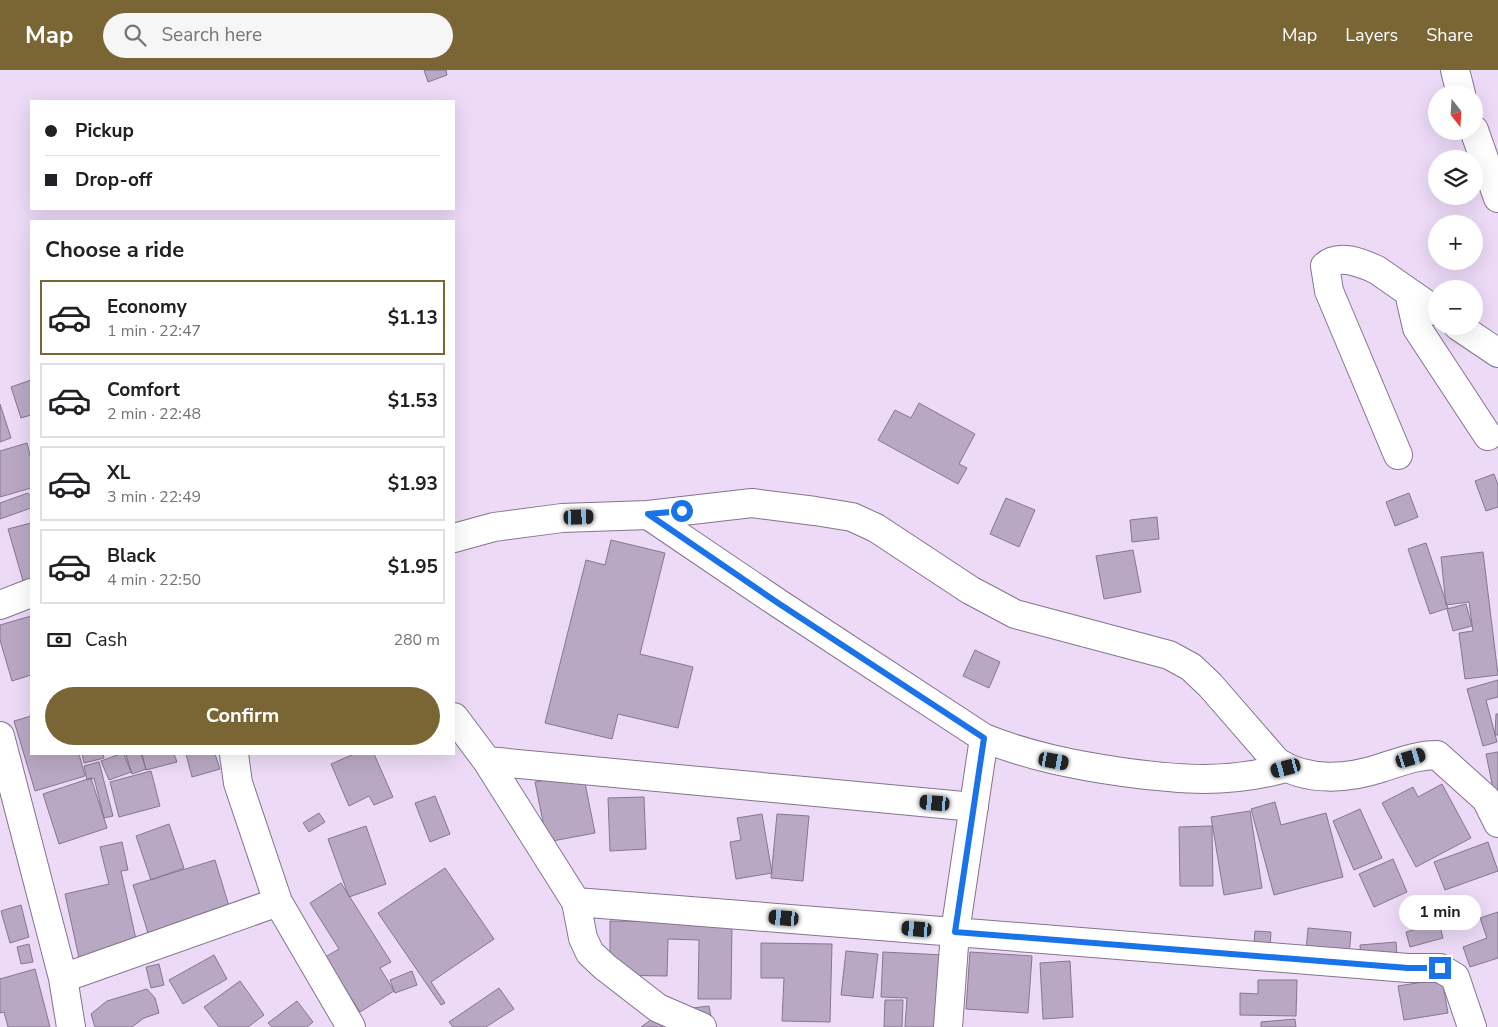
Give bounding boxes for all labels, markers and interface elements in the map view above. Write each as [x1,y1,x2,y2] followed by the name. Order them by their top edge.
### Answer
[103,13,453,58] search box
[25,19,73,51] text: Map
[121,21,149,49] icon: search
[161,22,262,48] text: Search here
[1282,23,1317,47] text: Map
[1345,23,1398,47] text: Layers
[1426,23,1473,47] text: Share
[1428,85,1482,140] north arrow
[1428,85,1483,335] map controls
[75,118,134,144] text: Pickup
[1428,150,1483,205] button: layers
[75,167,152,193] text: Drop-off
[1428,215,1483,270] button: +
[45,235,184,265] text: Choose a ride
[1428,280,1483,335] button: −
[107,294,187,320] text: Economy
[47,295,92,340] icon: car
[388,305,438,331] text: $1.13
[107,320,201,342] text: 1 min · 22:47
[107,377,180,403] text: Comfort
[47,378,92,423] icon: car
[388,388,438,414] text: $1.53
[107,403,201,425] text: 2 min · 22:48
[107,460,130,486] text: XL
[47,461,92,506] icon: car
[388,471,438,497] text: $1.93
[107,486,201,508] text: 3 min · 22:49
[671,500,693,522] route start
[563,509,594,525] car
[107,543,156,569] text: Black
[47,544,92,589] icon: car
[388,554,438,580] text: $1.95
[107,569,201,591] text: 4 min · 22:50
[45,626,73,654] icon: cash
[85,627,127,653] text: Cash
[393,629,440,651] text: 280 m
[45,687,440,745] button: Confirm
[1394,746,1427,770] car
[1037,751,1070,771] car
[1269,757,1302,779] car
[919,794,950,812] car
[1399,896,1481,930] callout: 1 min
[1419,901,1461,923] text: 1 min
[768,909,799,927] car
[901,920,932,938] car
[1429,957,1451,979] route end

